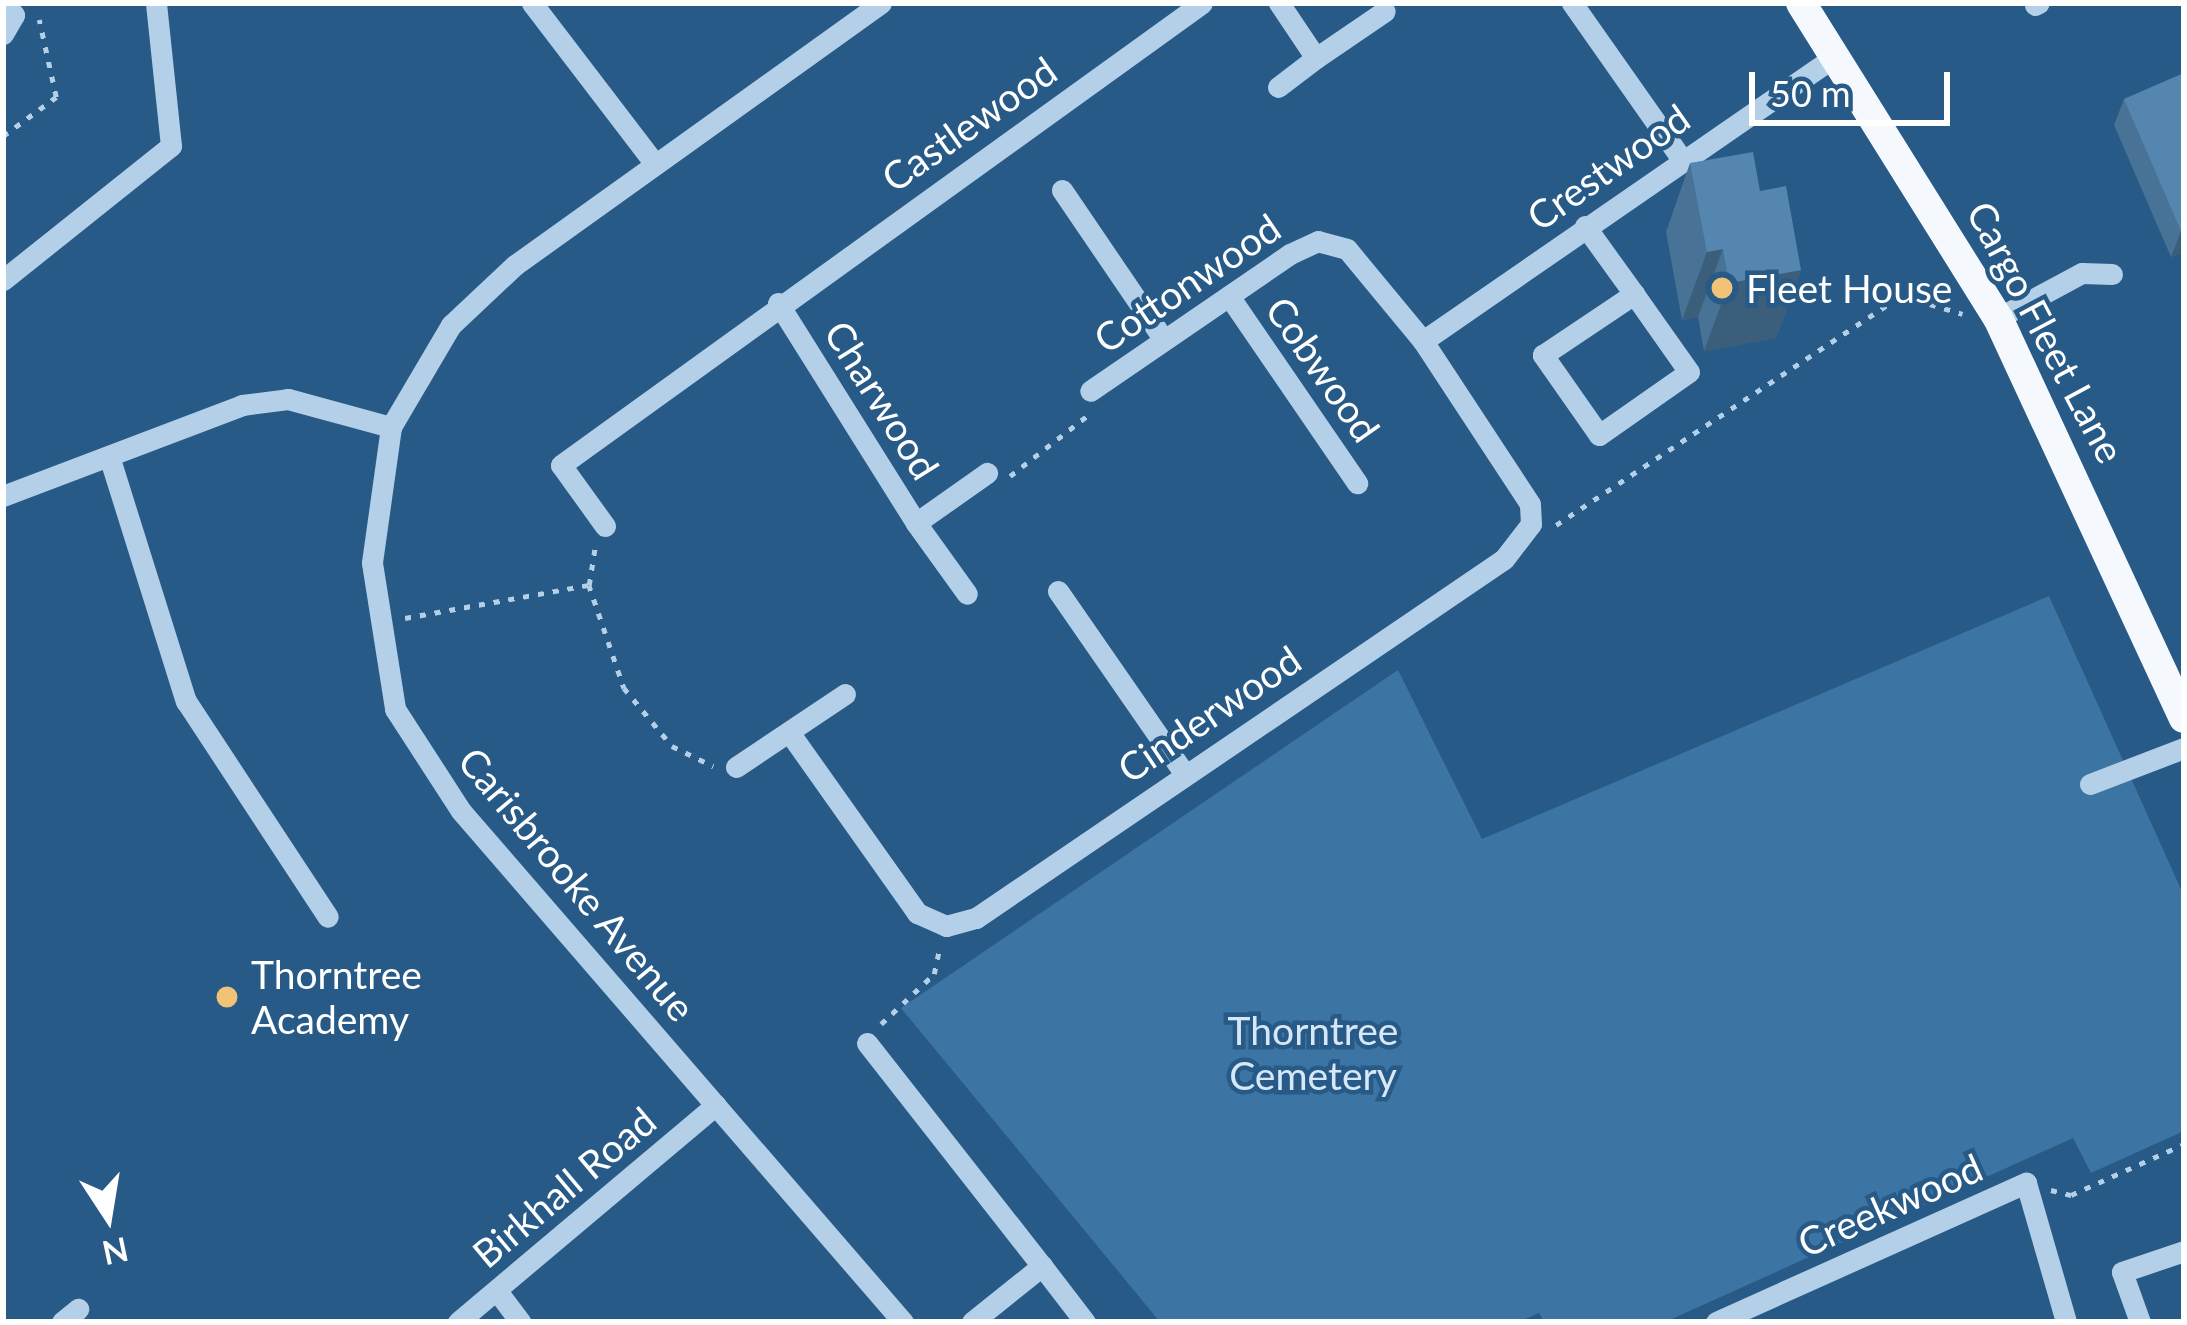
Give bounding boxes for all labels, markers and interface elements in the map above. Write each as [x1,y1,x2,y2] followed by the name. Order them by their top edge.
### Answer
[873,47,1065,201] street label: Castlewood
[1755,48,1956,122] scale bar
[1770,71,1851,115] text: 50 m
[1518,94,1698,240] street label: Crestwood
[1958,193,2134,471] street label: Cargo Fleet Lane
[1085,204,1289,362] street label: Cottonwood
[1746,265,1952,311] place label: Fleet House
[1709,275,1735,301] marker: Fleet House
[1256,288,1390,450] street label: Cobwood
[815,312,949,488] street label: Charwood
[1109,636,1309,792] street label: Cinderwood
[449,737,705,1031] street label: Carisbrooke Avenue
[251,952,422,1043] place label: Thorntree Academy
[214,984,240,1010] marker: Thorntree Academy
[1228,1008,1398,1099] park label: Thorntree Cemetery
[463,1097,665,1277] street label: Birkhall Road
[1791,1144,1989,1266] street label: Creekwood
[48,1157,168,1277] north arrow
[99,1230,132,1274] text: N

